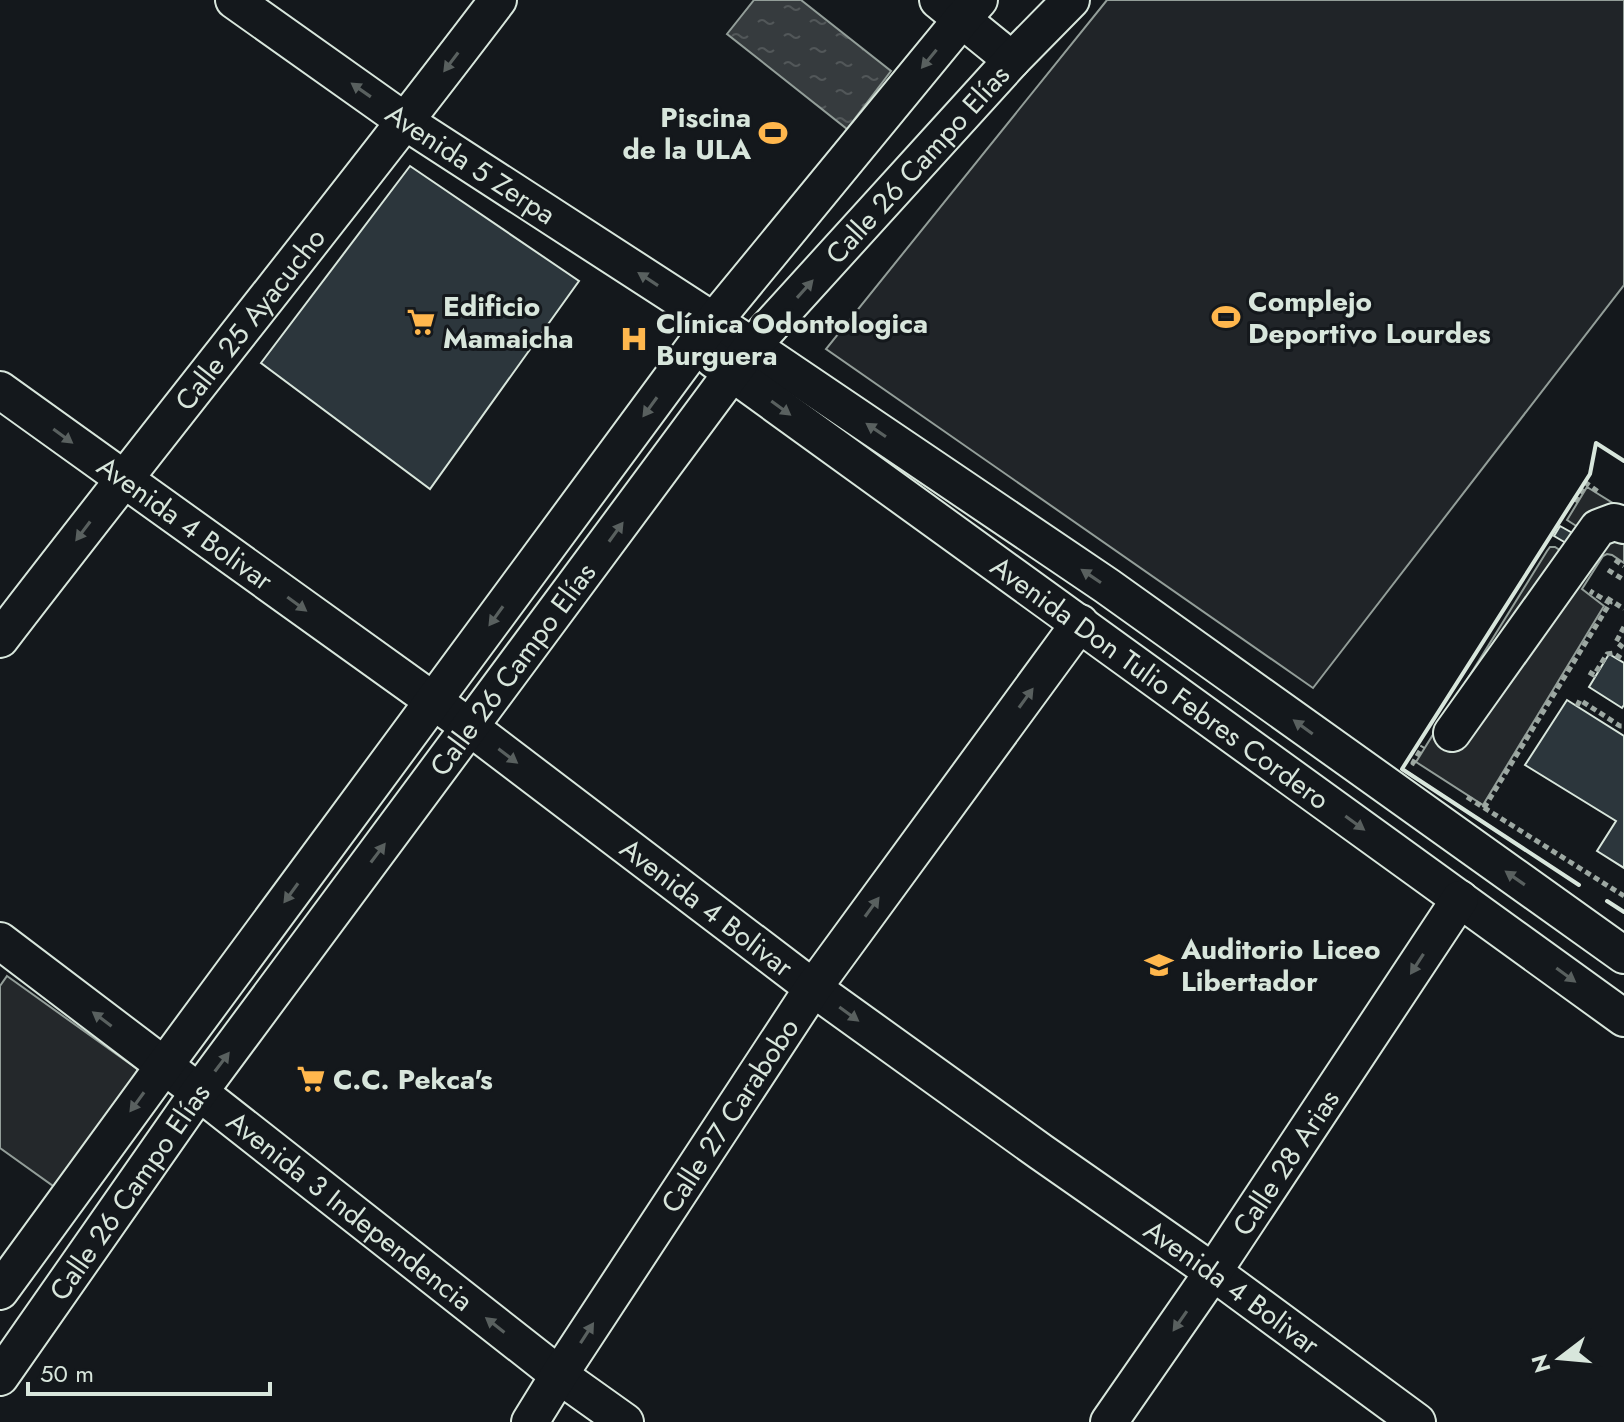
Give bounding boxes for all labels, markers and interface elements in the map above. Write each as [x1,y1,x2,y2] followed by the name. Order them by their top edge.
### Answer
[921,49,938,69] one-way arrow
[443,52,459,72] one-way arrow
[816,55,1019,273] street label: Calle 26 Campo Elías
[350,83,371,98] one-way arrow
[377,93,564,234] street label: Avenida 5 Zerpa
[622,97,751,170] place label: Piscina de la ULA
[758,118,788,148] sports icon: Piscina de la ULA
[165,219,335,419] street label: Calle 25 Ayacucho
[637,273,659,287] one-way arrow
[795,279,813,298] one-way arrow
[1248,281,1491,354] place label: Complejo Deportivo Lourdes
[443,286,574,359] place label: Edificio Mamaicha
[1211,302,1241,332] sports icon: Complejo Deportivo Lourdes
[656,303,928,376] place label: Clínica Odontologica Burguera
[406,307,436,337] supermarket icon: Edificio Mamaicha
[619,324,649,354] hospital icon: Clínica Odontologica Burguera
[642,396,658,418] one-way arrow
[771,400,792,415] one-way arrow
[865,423,887,438] one-way arrow
[52,428,74,444] one-way arrow
[89,446,282,600] street label: Avenida 4 Bolivar
[75,521,91,541] one-way arrow
[608,521,624,543] one-way arrow
[982,546,1338,819] street label: Avenida Don Tulio Febres Cordero
[419,554,605,785] street label: Calle 26 Campo Elías
[1081,569,1102,584] one-way arrow
[286,596,307,612] one-way arrow
[488,606,504,626] one-way arrow
[1017,687,1033,708] one-way arrow
[1293,719,1314,735] one-way arrow
[498,748,518,764] one-way arrow
[1344,815,1366,831] one-way arrow
[612,828,802,987] street label: Avenida 4 Bolivar
[369,843,385,863] one-way arrow
[1504,870,1525,886] one-way arrow
[284,883,300,903] one-way arrow
[864,897,880,918] one-way arrow
[1180,929,1381,1002] place label: Auditorio Liceo Libertador
[1144,950,1174,980] school or university icon: Auditorio Liceo Libertador
[1410,953,1424,975] one-way arrow
[1555,967,1576,983] one-way arrow
[839,1006,860,1021] one-way arrow
[650,1010,809,1221] street label: Calle 27 Carabobo
[92,1011,112,1027] one-way arrow
[214,1051,230,1072] one-way arrow
[333,1059,493,1100] place label: C.C. Pekca's
[296,1064,326,1094] supermarket icon: C.C. Pekca's
[39,1074,220,1309] street label: Calle 26 Campo Elías
[1222,1081,1349,1244] street label: Calle 28 Arias
[130,1092,146,1113] one-way arrow
[218,1101,482,1321] street label: Avenida 3 Independencia
[1136,1209,1329,1365] street label: Avenida 4 Bolivar
[1173,1310,1188,1331] one-way arrow
[485,1317,505,1334] one-way arrow
[1520,1318,1600,1398] north arrow
[579,1322,594,1343] one-way arrow
[28,1346,270,1396] scale bar
[1523,1351,1559,1376] text: N
[40,1356,94,1391] text: 50 m

